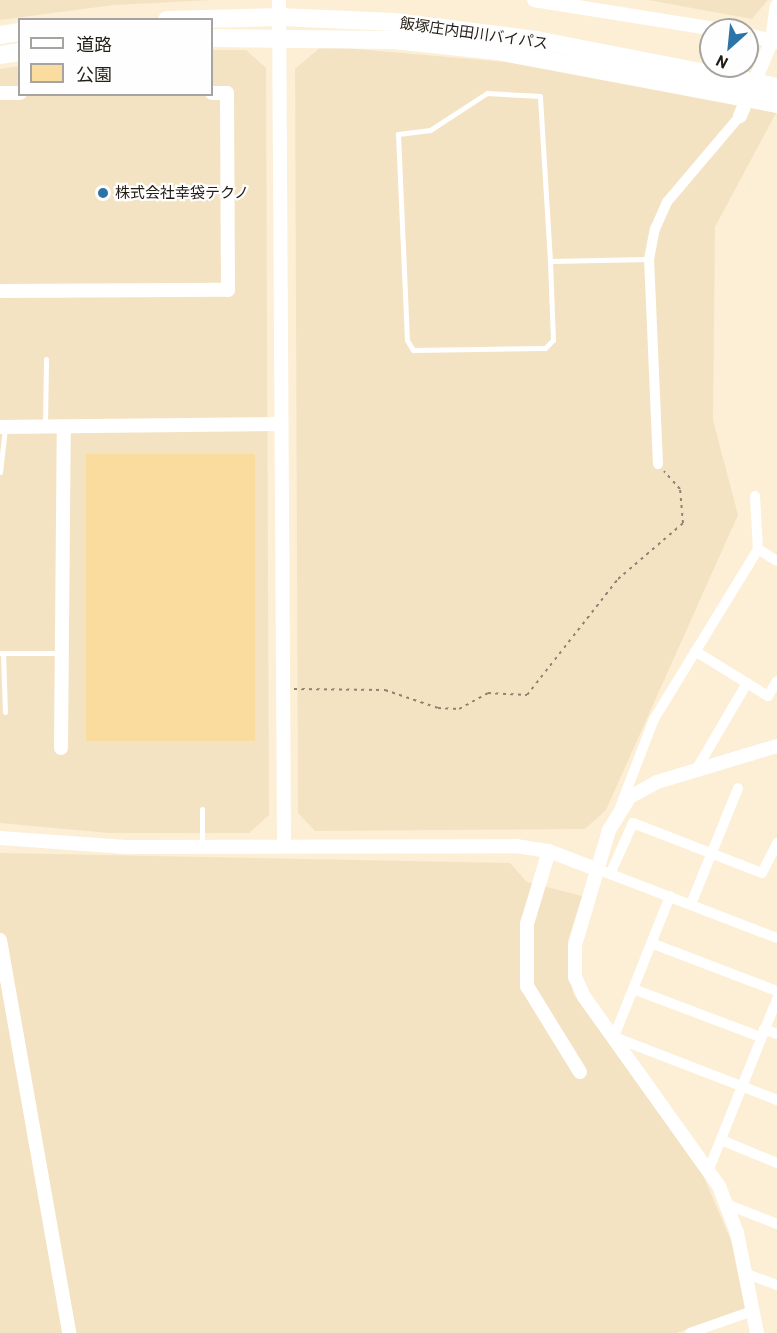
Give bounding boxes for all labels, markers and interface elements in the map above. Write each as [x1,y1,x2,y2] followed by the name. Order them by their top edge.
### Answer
[398,14,550,52] street label: 飯塚庄内田川バイパス
[18,18,213,96] legend
[699,18,759,78] north arrow
[76,33,112,55] text: 道路
[712,52,731,74] text: N
[76,63,112,85] text: 公園
[115,184,250,202] place label: 株式会社幸袋テクノ
[96,186,110,200] marker: 株式会社幸袋テクノ

